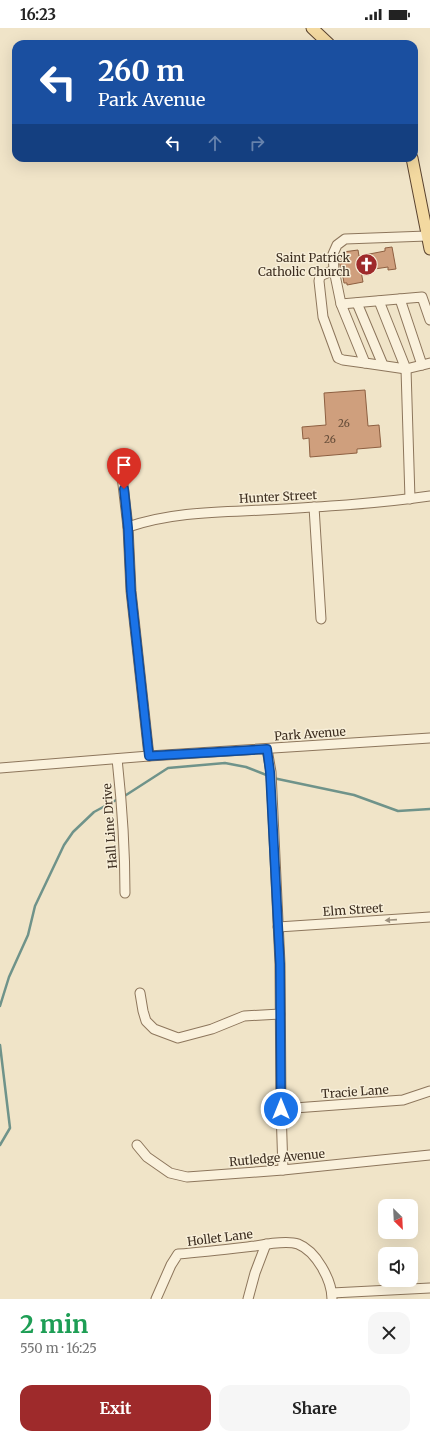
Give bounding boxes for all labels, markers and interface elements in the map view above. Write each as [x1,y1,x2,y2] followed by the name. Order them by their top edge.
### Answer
[20,5,56,24] text: 16:23
[98,53,184,89] text: 260 m
[32,56,84,108] icon: left
[98,88,205,111] text: Park Avenue
[162,132,184,154] icon: left
[204,132,226,154] icon: ahead
[246,132,268,154] icon: right
[258,250,350,279] place label: Saint Patrick Catholic Church
[353,252,379,278] church icon: Saint Patrick Catholic Church
[338,417,350,430] house number: 26
[324,433,336,446] house number: 26
[107,448,141,489] pin
[113,454,135,476] icon: arrive
[239,487,318,506] street label: Hunter Street
[274,724,346,743] street label: Park Avenue
[99,783,120,869] street label: Hall Line Drive
[322,900,384,919] street label: Elm Street
[385,916,397,923] one-way arrow
[321,1082,389,1101] street label: Tracie Lane
[260,1088,302,1130] position arrow
[228,1146,325,1169] street label: Rutledge Avenue
[378,1199,418,1239] north arrow
[378,1199,418,1287] map controls
[186,1226,254,1249] street label: Hollet Lane
[378,1247,418,1287] button: sound
[20,1309,88,1340] text: 2 min
[368,1312,410,1354] button: close
[20,1340,97,1357] text: 550 m · 16:25
[20,1385,211,1431] button: Exit
[219,1385,410,1431] button: Share

